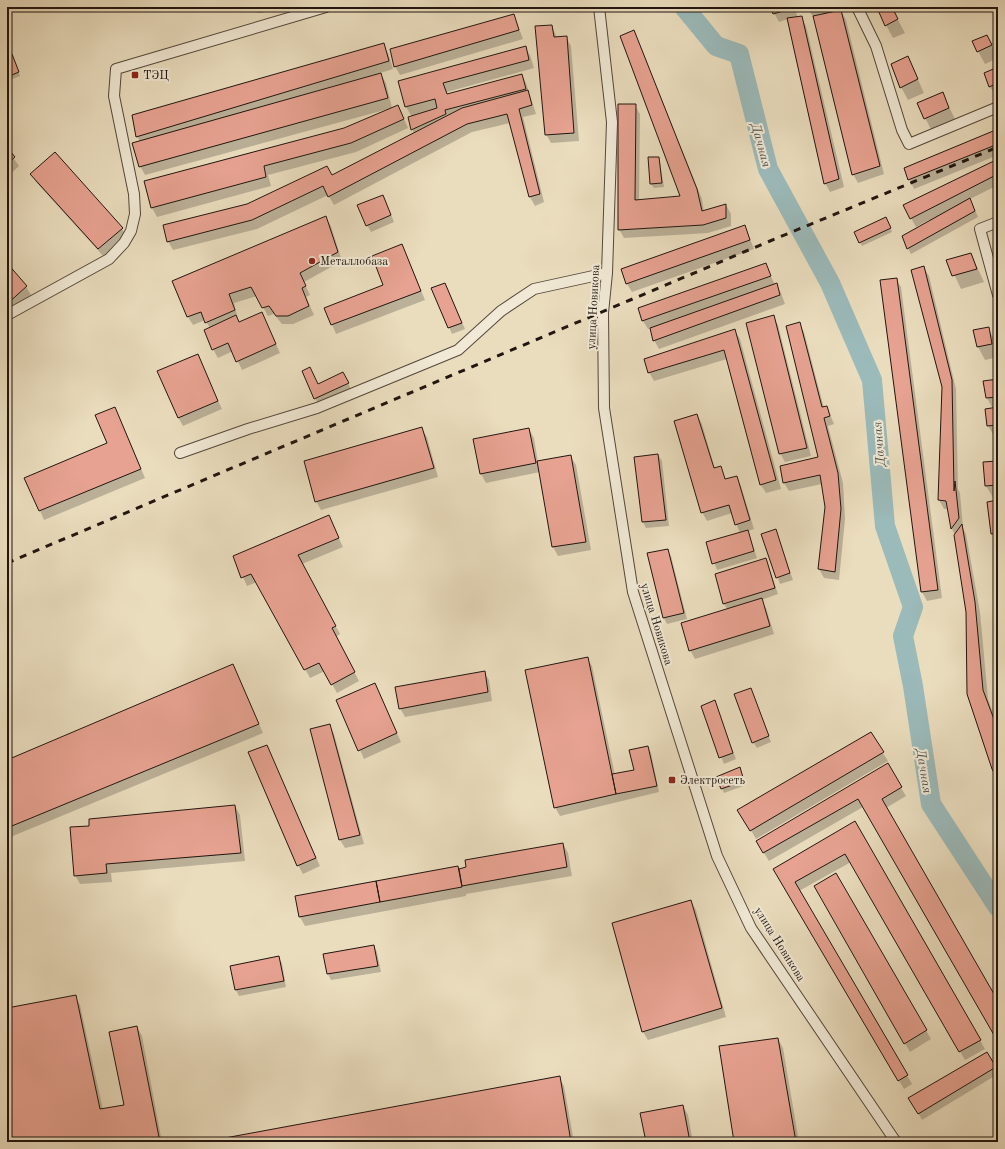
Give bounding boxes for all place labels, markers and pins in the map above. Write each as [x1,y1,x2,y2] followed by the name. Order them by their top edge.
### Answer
[130,70,140,80] marker: ТЭЦ
[143,70,169,82] place label: ТЭЦ
[307,256,317,266] marker: Металлобаза
[320,256,388,268] place label: Металлобаза
[667,775,677,785] marker: Электросеть
[680,775,746,787] place label: Электросеть

